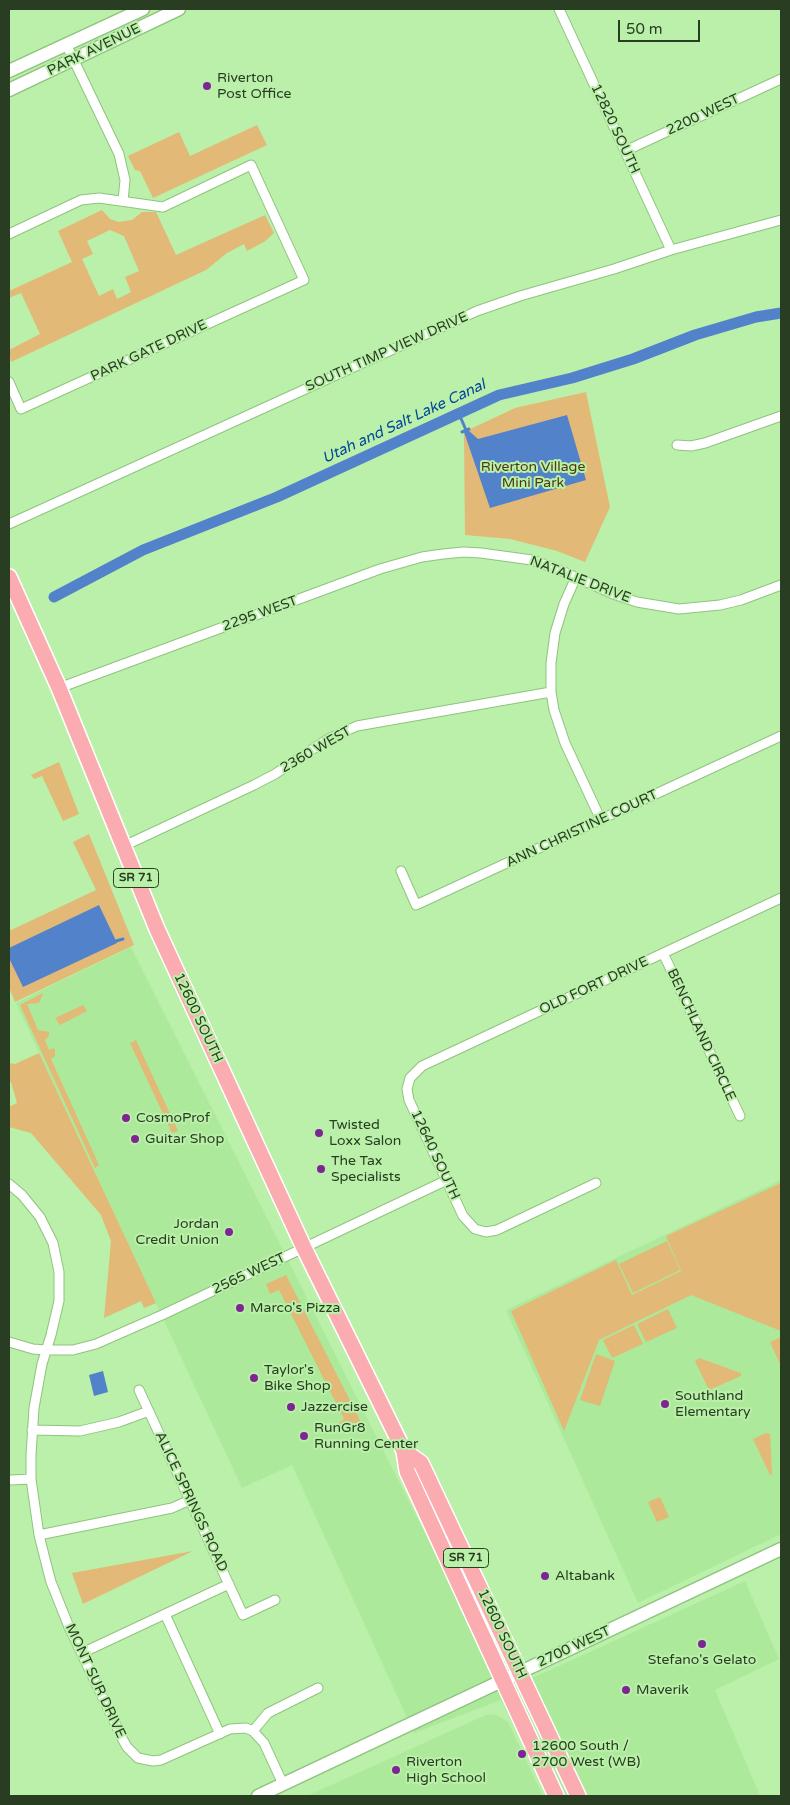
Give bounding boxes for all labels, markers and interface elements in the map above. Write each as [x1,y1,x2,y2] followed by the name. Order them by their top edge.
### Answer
[620,10,702,42] scale bar
[45,20,143,80] street label: PARK AVENUE
[626,20,663,38] text: 50 m
[217,70,292,102] place label: Riverton Post Office
[201,80,213,92] marker: Riverton Post Office
[587,81,643,177] street label: 12820 SOUTH
[664,91,742,139] street label: 2200 WEST
[303,309,471,395] street label: SOUTH TIMP VIEW DRIVE
[88,317,210,385] street label: PARK GATE DRIVE
[320,376,488,468] water label: Utah and Salt Lake Canal
[481,459,585,492] park label: Riverton Village Mini Park
[527,553,633,607] street label: NATALIE DRIVE
[220,593,300,635] street label: 2295 WEST
[278,723,354,777] street label: 2360 WEST
[504,786,660,872] street label: ANN CHRISTINE COURT
[114,868,158,888] road number: SR 71
[537,953,651,1019] street label: OLD FORT DRIVE
[663,966,739,1104] street label: BENCHLAND CIRCLE
[170,970,226,1066] street label: 12600 SOUTH
[407,1107,463,1203] street label: 12640 SOUTH
[136,1110,210,1126] place label: CosmoProf
[120,1112,132,1124] marker: CosmoProf
[329,1117,401,1150] place label: Twisted Loxx Salon
[313,1127,325,1139] marker: Twisted Loxx Salon
[145,1131,224,1147] place label: Guitar Shop
[129,1133,141,1145] marker: Guitar Shop
[331,1153,401,1186] place label: The Tax Specialists
[315,1163,327,1175] marker: The Tax Specialists
[136,1216,219,1248] place label: Jordan Credit Union
[223,1226,235,1238] marker: Jordan Credit Union
[210,1250,288,1298] street label: 2565 WEST
[250,1300,340,1316] place label: Marco's Pizza
[234,1302,246,1314] marker: Marco's Pizza
[264,1362,331,1394] place label: Taylor's Bike Shop
[248,1372,260,1384] marker: Taylor's Bike Shop
[675,1388,751,1420] place label: Southland Elementary
[659,1398,671,1410] marker: Southland Elementary
[301,1399,368,1415] place label: Jazzercise
[285,1401,297,1413] marker: Jazzercise
[314,1420,418,1452] place label: RunGr8 Running Center
[151,1429,231,1575] street label: ALICE SPRINGS ROAD
[298,1430,310,1442] marker: RunGr8 Running Center
[444,1549,488,1568] road number: SR 71
[555,1568,615,1584] place label: Altabank
[539,1570,551,1582] marker: Altabank
[474,1586,530,1682] street label: 12600 SOUTH
[61,1621,129,1741] street label: MONT SUR DRIVE
[535,1623,613,1671] street label: 2700 WEST
[696,1638,708,1650] marker: Stefano's Gelato
[648,1652,756,1668] place label: Stefano's Gelato
[636,1682,689,1698] place label: Maverik
[620,1684,632,1696] marker: Maverik
[532,1738,640,1770] place label: 12600 South / 2700 West (WB)
[516,1748,528,1760] marker: 12600 South / 2700 West (WB)
[406,1754,486,1786] place label: Riverton High School
[390,1764,402,1776] marker: Riverton High School

